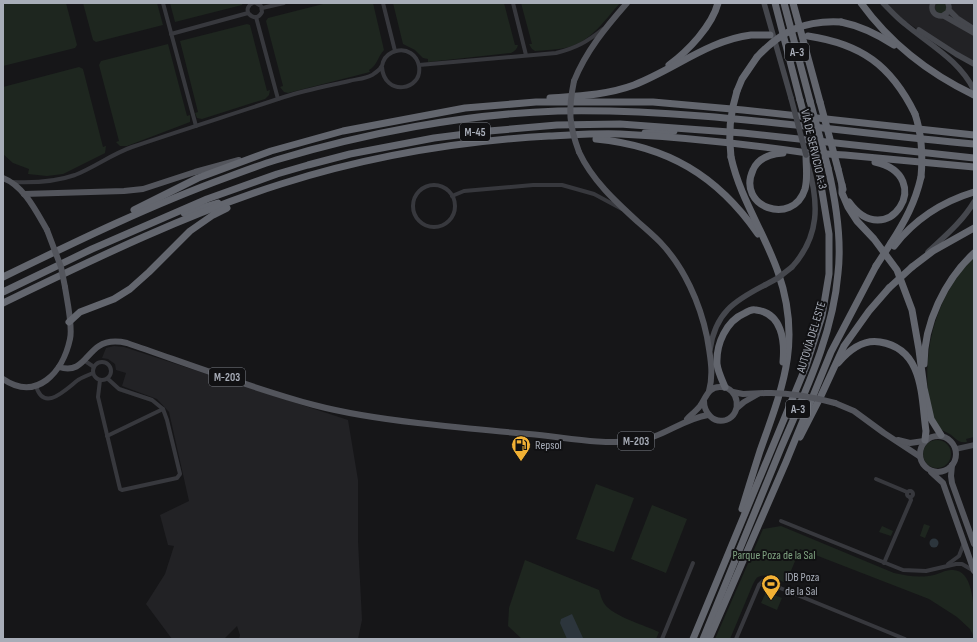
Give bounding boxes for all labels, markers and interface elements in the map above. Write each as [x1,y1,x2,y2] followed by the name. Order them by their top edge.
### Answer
[785,43,809,61] road number: A-3
[797,108,830,190] street label: VÍA DE SERVICIO A-3
[460,123,490,141] road number: M-45
[793,300,829,375] street label: AUTOVÍA DEL ESTE
[209,368,245,386] road number: M-203
[786,400,810,418] road number: A-3
[618,432,654,450] road number: M-203
[510,434,532,462] fuel station icon: Repsol
[535,438,562,453] place label: Repsol
[733,548,815,563] park label: Parque Poza de la Sal
[785,570,820,599] place label: IDB Poza de la Sal
[760,573,782,601] sports icon: IDB Poza de la Sal

